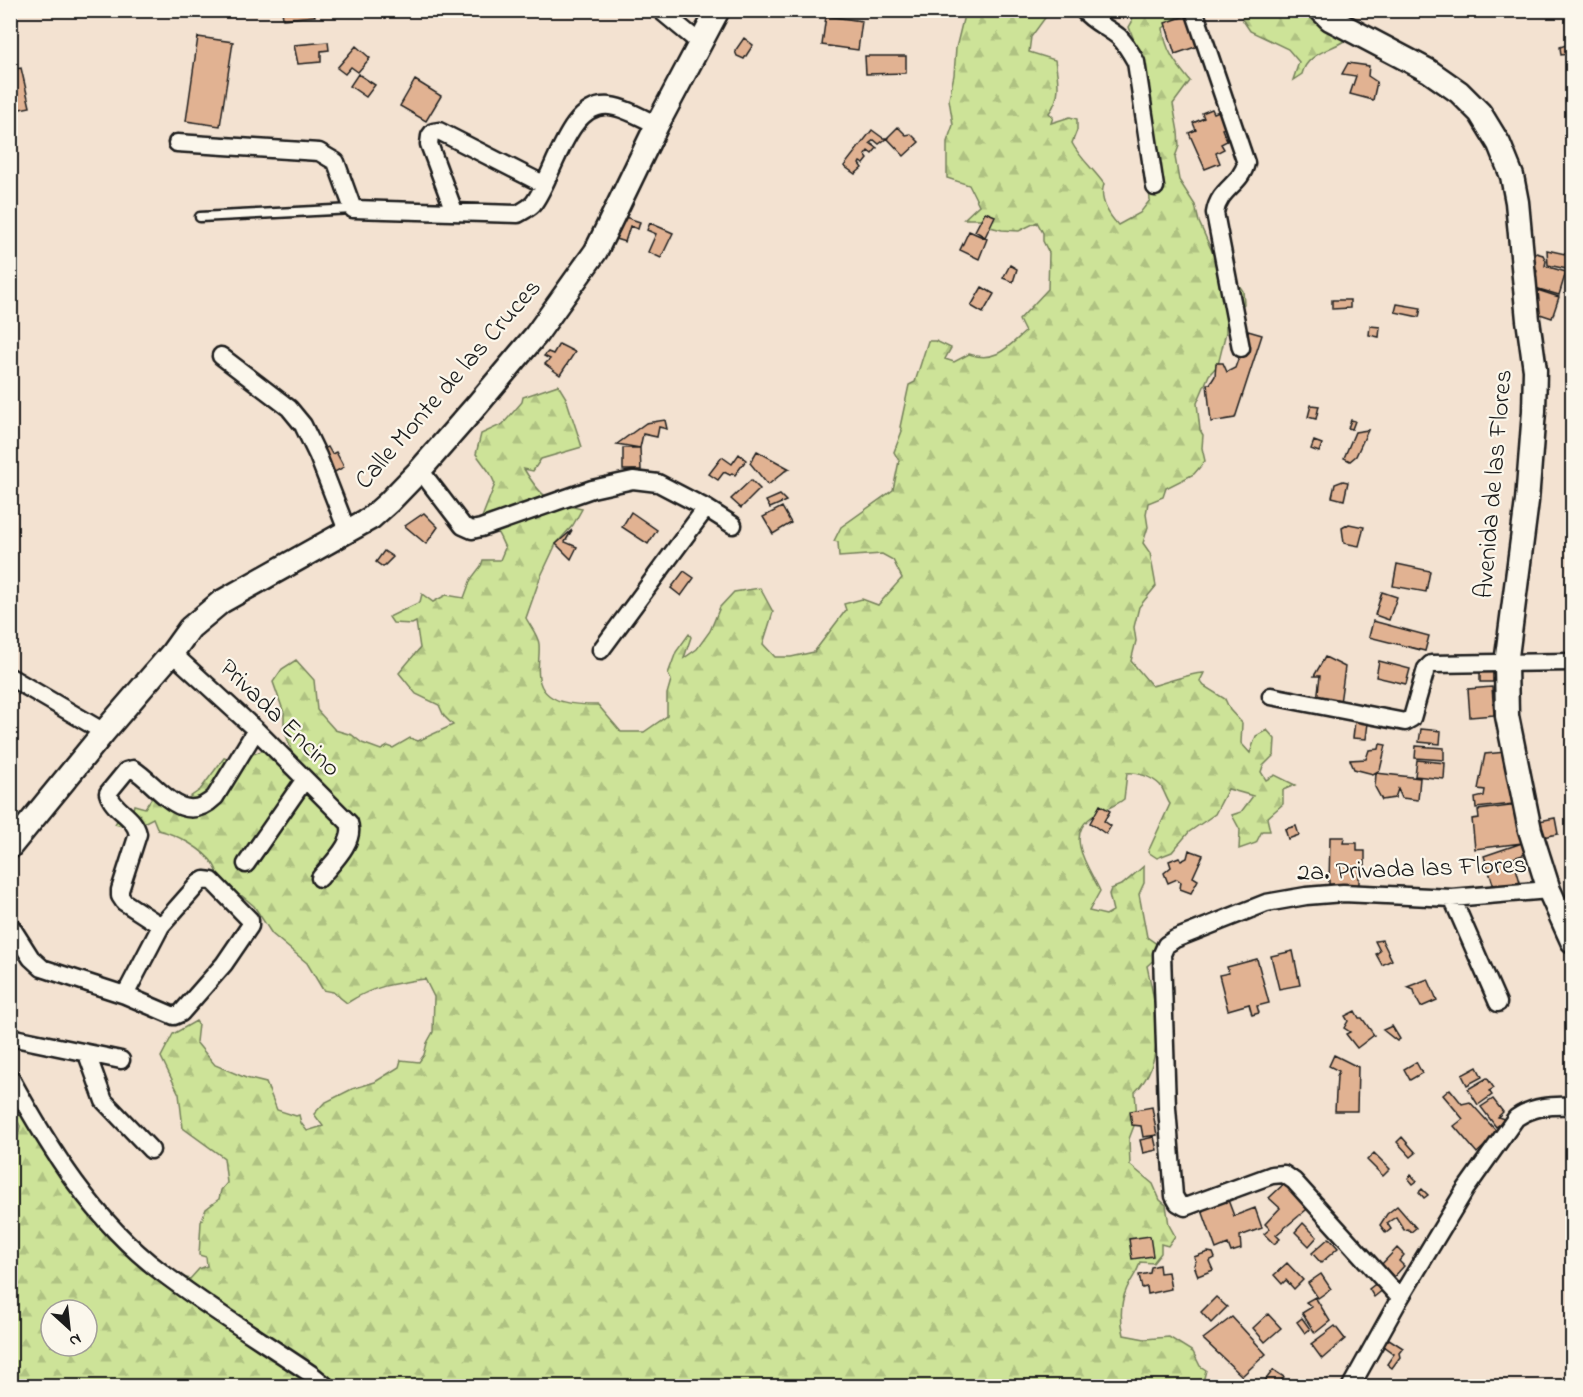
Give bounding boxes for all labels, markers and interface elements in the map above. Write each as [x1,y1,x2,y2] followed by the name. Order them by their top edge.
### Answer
[347,271,551,499] street label: Calle Monte de las Cruces
[1466,368,1524,600] street label: Avenida de las Flores
[209,651,349,787] street label: Privada Encino
[1296,847,1528,893] street label: 2a. Privada las Flores
[39,1298,99,1358] north arrow
[64,1326,85,1353] text: N

